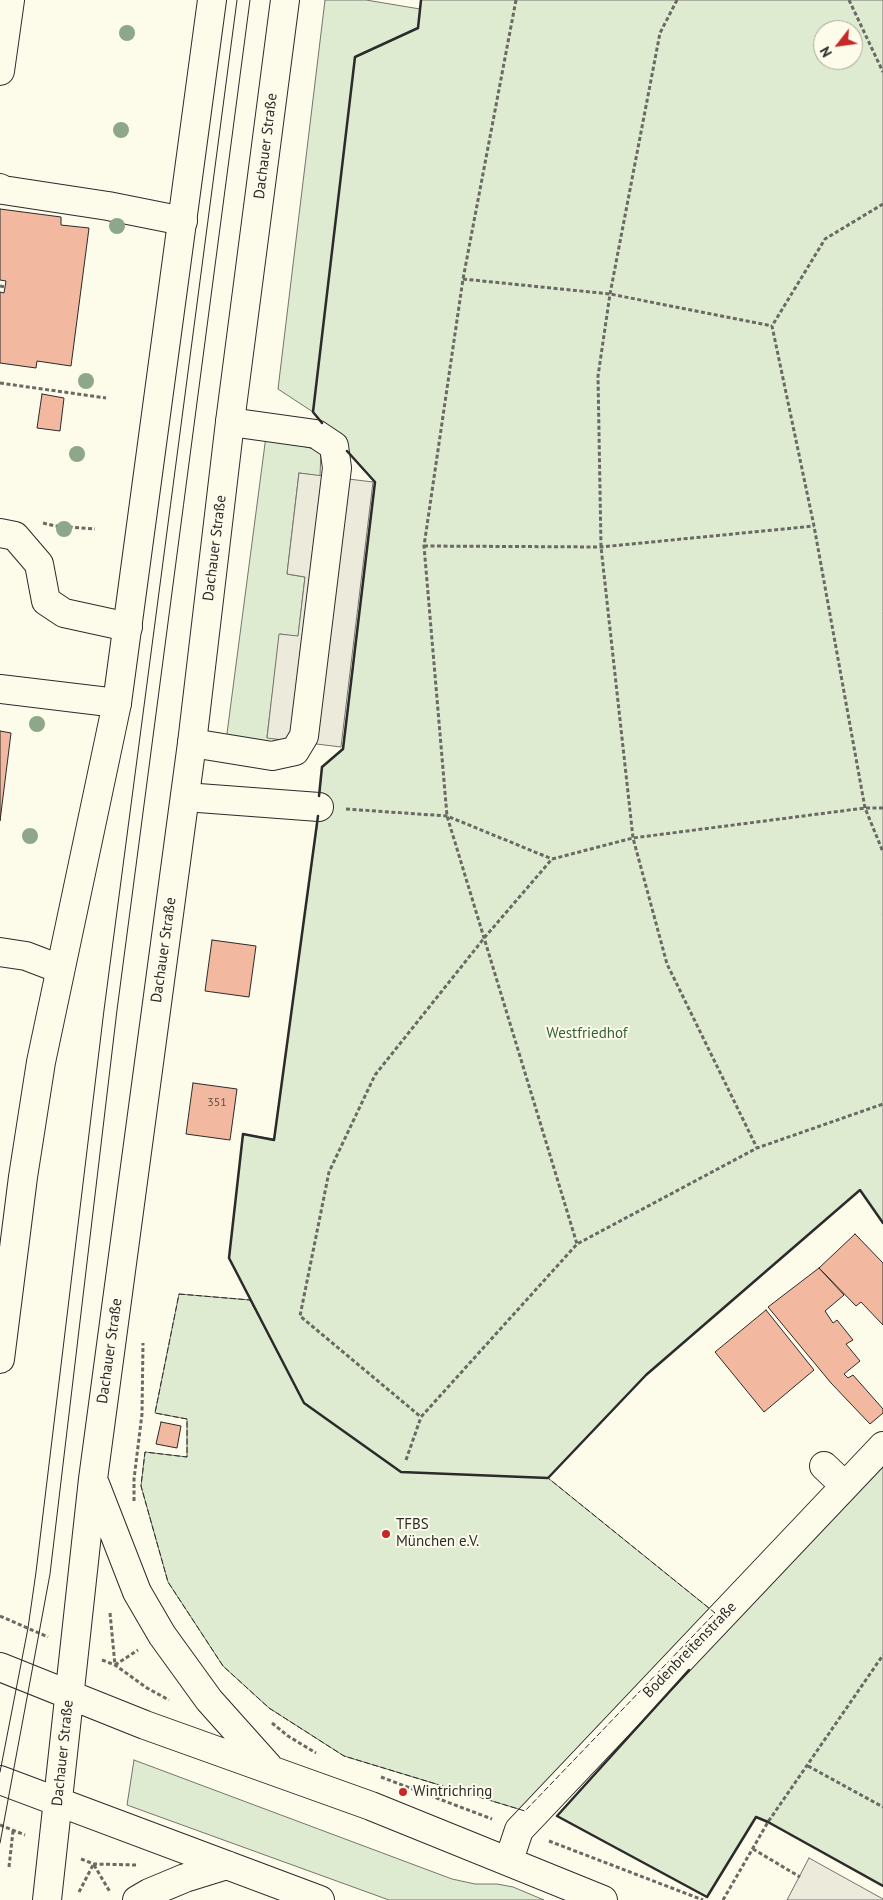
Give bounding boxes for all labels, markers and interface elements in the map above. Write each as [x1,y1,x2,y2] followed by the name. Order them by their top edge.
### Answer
[813,20,863,70] north arrow
[816,44,836,60] text: N
[251,92,281,200] street label: Dachauer Straße
[200,494,230,602] street label: Dachauer Straße
[148,896,180,1004] street label: Dachauer Straße
[546,1025,628,1043] park label: Westfriedhof
[207,1096,227,1110] house number: 351
[94,1297,126,1405] street label: Dachauer Straße
[396,1516,479,1551] place label: TFBS München e.V.
[380,1528,392,1540] marker: TFBS München e.V.
[640,1598,740,1702] street label: Bodenbreitenstraße
[48,1699,78,1807] street label: Dachauer Straße
[413,1783,492,1801] place label: Wintrichring
[397,1786,409,1798] marker: Wintrichring

